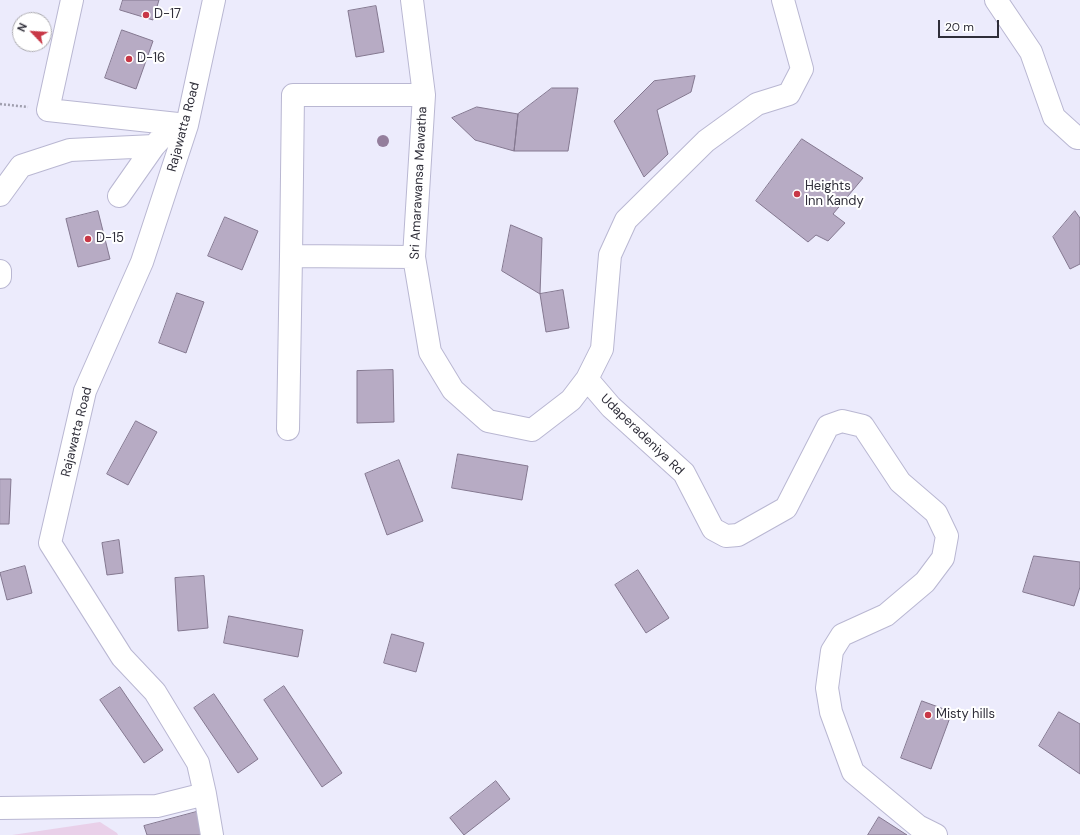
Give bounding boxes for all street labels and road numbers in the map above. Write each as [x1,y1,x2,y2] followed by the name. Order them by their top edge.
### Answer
[165,80,203,174] street label: Rajawatta Road
[407,106,431,260] street label: Sri Amarawansa Mawatha
[58,385,96,479] street label: Rajawatta Road
[597,391,687,479] street label: Udaperadeniya Rd

